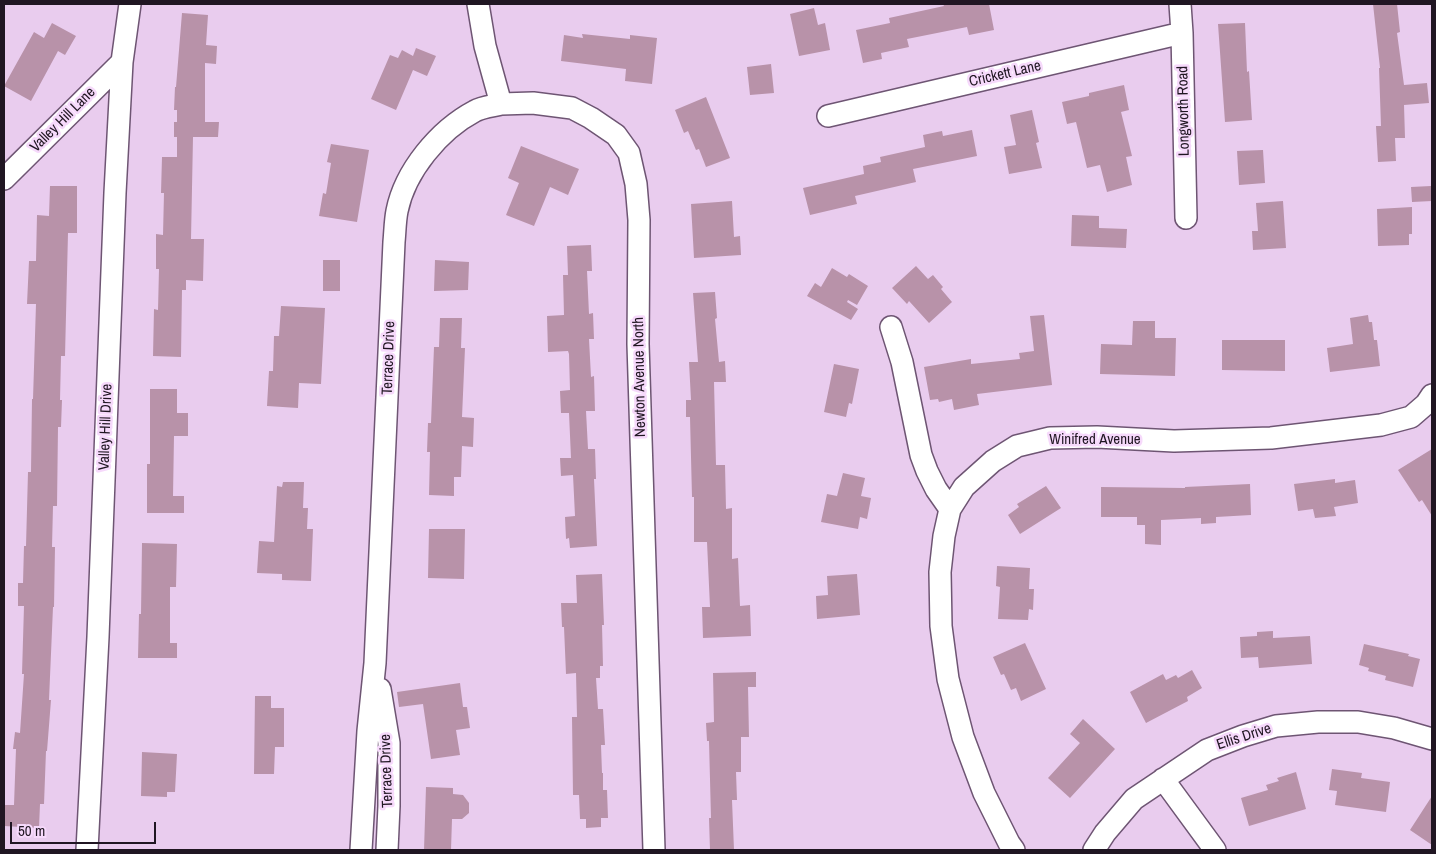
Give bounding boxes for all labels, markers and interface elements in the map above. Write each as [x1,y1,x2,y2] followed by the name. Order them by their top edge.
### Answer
[967,57,1043,91] street label: Crickett Lane
[1174,66,1194,156] street label: Longworth Road
[27,84,99,156] street label: Valley Hill Lane
[630,317,650,437] street label: Newton Avenue North
[379,321,399,395] street label: Terrace Drive
[95,383,117,471] street label: Valley Hill Drive
[1049,431,1141,449] street label: Winifred Avenue
[1215,720,1273,754] street label: Ellis Drive
[377,734,397,808] street label: Terrace Drive
[12,812,159,844] scale bar
[18,820,45,841] text: 50 m

